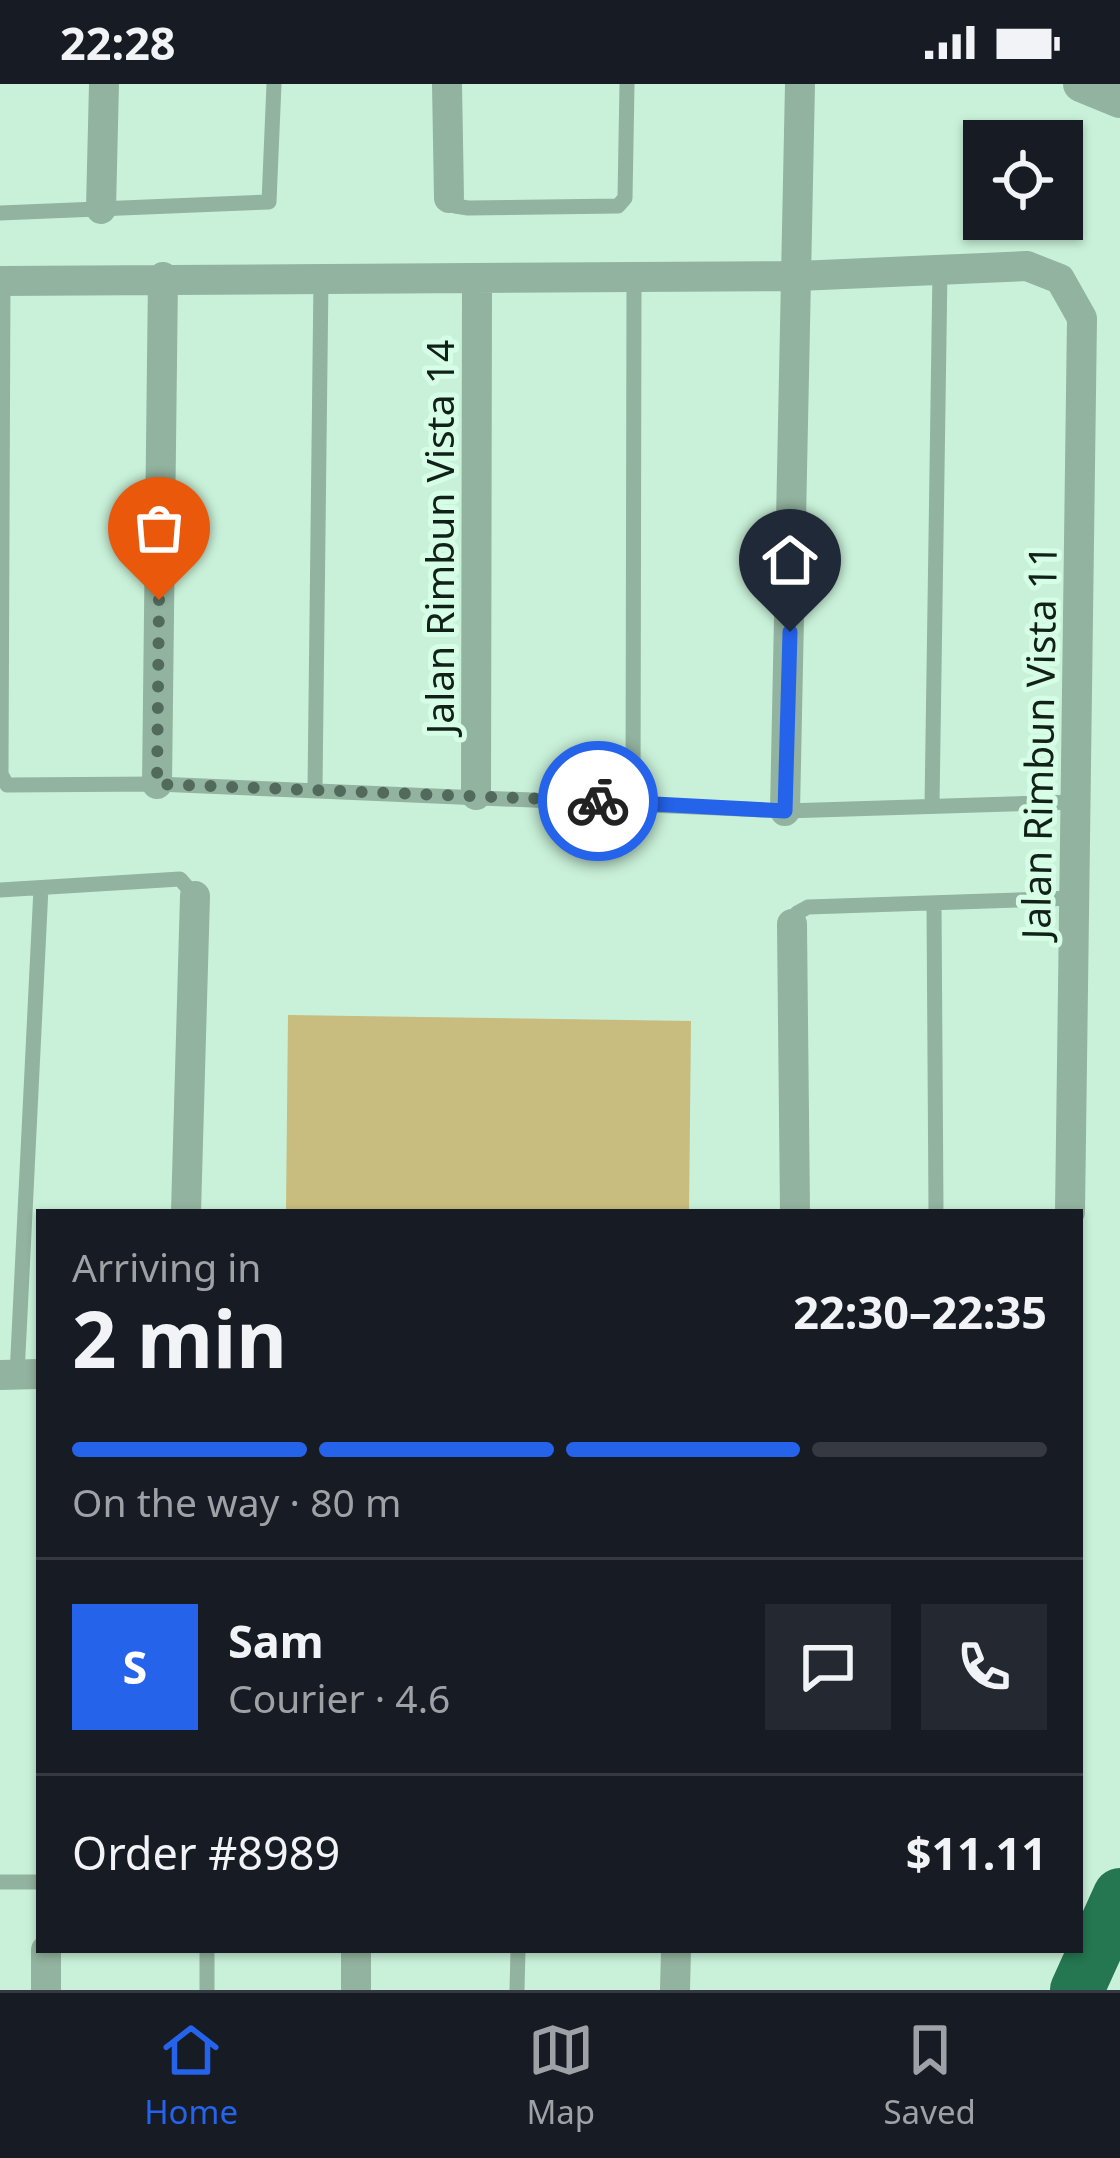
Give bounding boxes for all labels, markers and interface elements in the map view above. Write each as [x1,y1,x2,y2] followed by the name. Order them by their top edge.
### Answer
[60,12,176,73] text: 22:28
[963,120,1083,240] map controls
[963,120,1083,240] button: locate
[412,340,465,738] street label: Jalan Rimbun Vista 14
[108,477,210,600] pin
[126,495,192,561] icon: bag
[739,509,841,632] pin
[757,527,823,593] icon: home
[1008,544,1068,944] street label: Jalan Rimbun Vista 11
[538,741,658,861] courier
[565,768,631,834] icon: bike
[72,1240,261,1293] text: Arriving in
[793,1281,1047,1342] text: 22:30–22:35
[72,1285,287,1391] text: 2 min
[72,1475,401,1528] text: On the way · 80 m
[765,1604,891,1730] button: chat
[921,1604,1047,1730] button: phone
[228,1610,324,1671] text: Sam
[123,1636,147,1697] text: S
[228,1671,450,1724] text: Courier · 4.6
[72,1822,340,1883] text: Order #8989
[906,1822,1047,1883] text: $11.11
[144,2017,238,2134] tab: Home
[526,2017,595,2134] tab: Map
[884,2017,976,2134] tab: Saved

